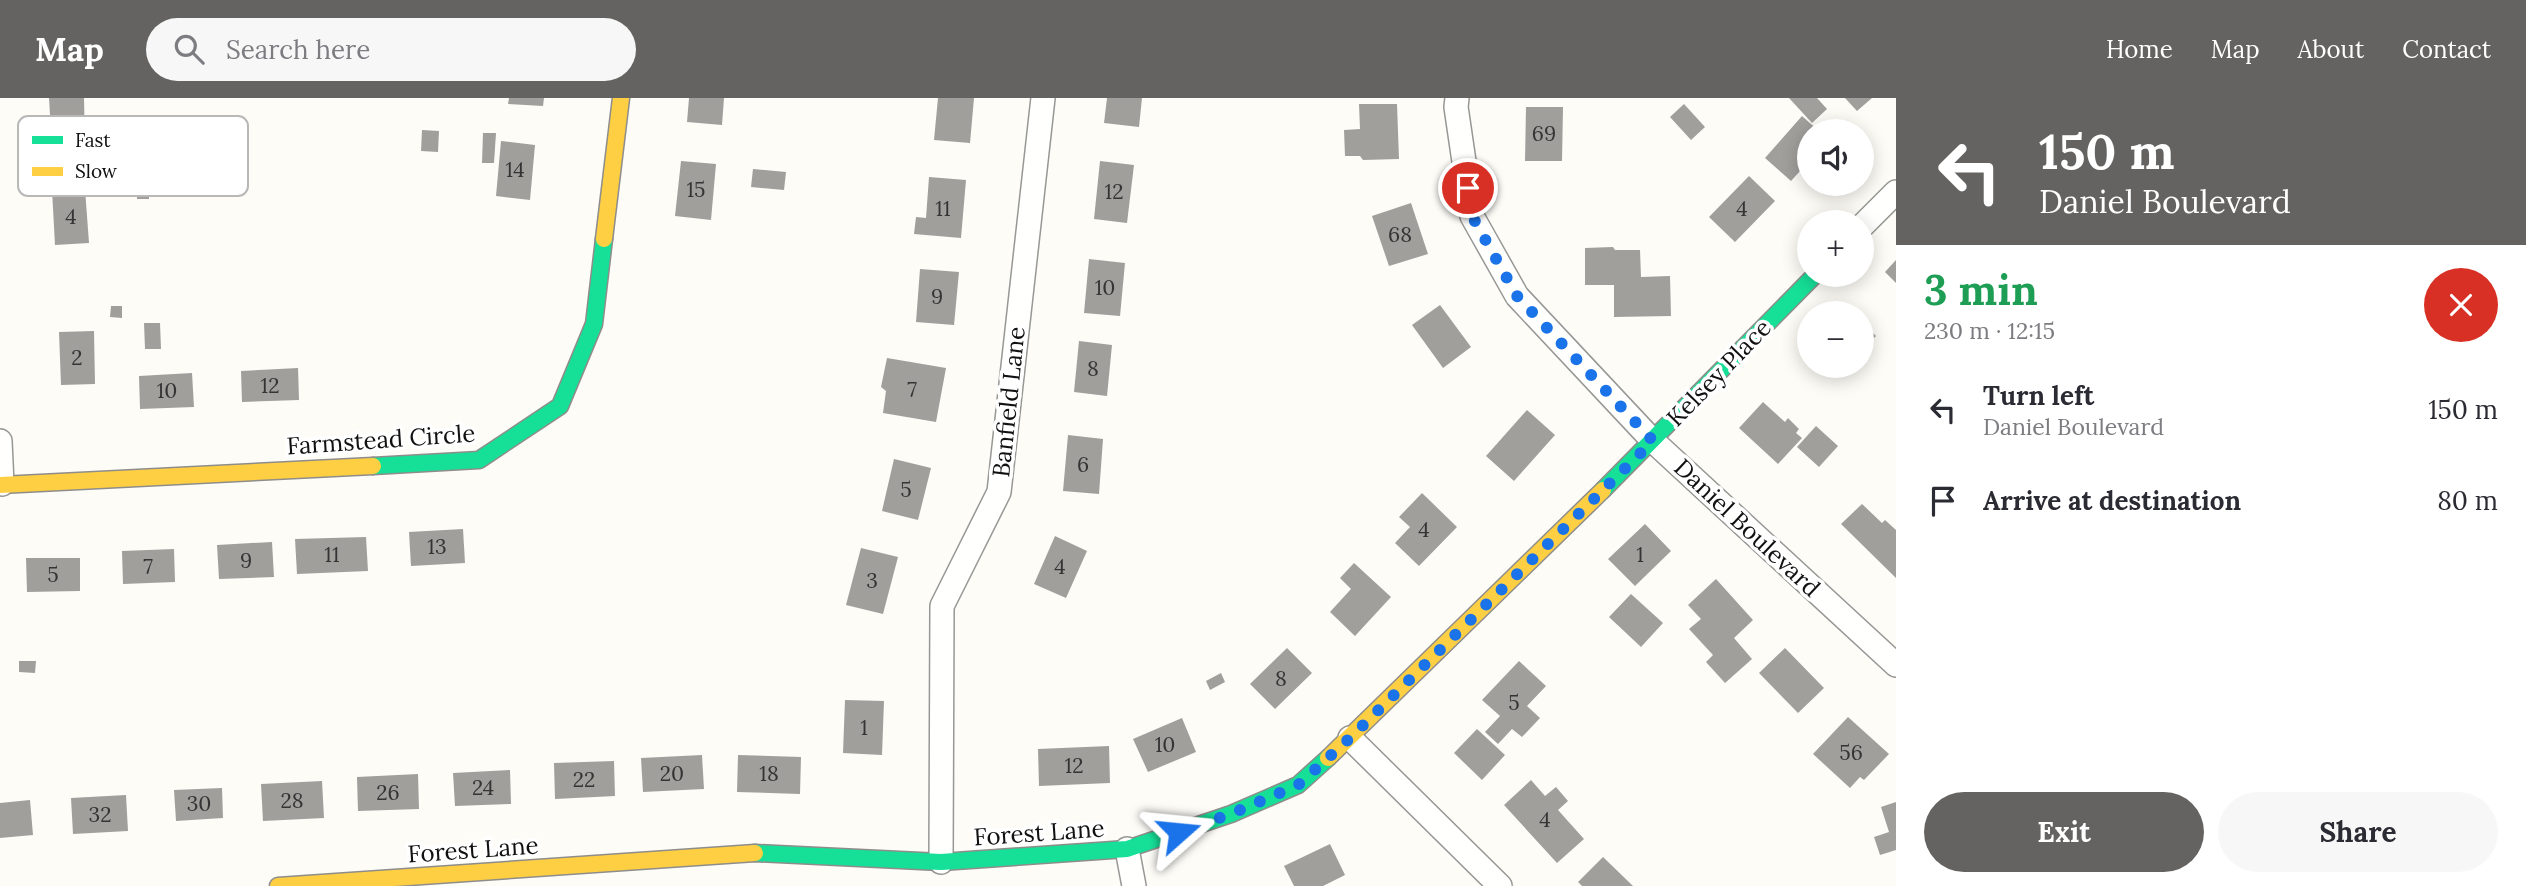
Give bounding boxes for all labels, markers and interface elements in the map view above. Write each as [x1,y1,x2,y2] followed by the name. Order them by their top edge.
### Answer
[146,18,636,81] search box
[35,28,104,70] text: Map
[170,30,208,68] icon: search
[226,33,370,66] text: Search here
[2106,34,2173,65] text: Home
[2211,34,2260,65] text: Map
[2298,34,2364,65] text: About
[2402,34,2491,65] text: Contact
[18,116,248,196] legend
[1797,119,1874,378] map controls
[1797,119,1874,196] button: sound
[1532,120,1556,147] house number: 69
[2039,120,2175,182] text: 150 m
[1924,126,2015,217] icon: left
[75,128,111,152] text: Fast
[505,156,525,183] house number: 14
[1438,158,1498,218] pin
[75,159,118,183] text: Slow
[1449,169,1487,207] icon: arrive
[686,176,706,203] house number: 15
[1105,178,1123,205] house number: 12
[2039,181,2291,222] text: Daniel Boulevard
[935,195,951,222] house number: 11
[1736,195,1748,222] house number: 4
[65,203,77,230] house number: 4
[1797,210,1874,287] button: +
[1388,221,1412,248] house number: 68
[1924,263,2038,317] text: 3 min
[2424,268,2498,342] button: close
[1095,274,1115,301] house number: 10
[931,283,943,310] house number: 9
[1797,301,1874,378] button: −
[1660,312,1778,433] street label: Kelsey Place
[1924,316,2055,345] text: 230 m · 12:15
[985,325,1032,479] street label: Banfield Lane
[71,344,83,371] house number: 2
[1087,355,1099,382] house number: 8
[261,372,279,399] house number: 12
[907,376,917,403] house number: 7
[157,377,177,404] house number: 10
[1983,379,2094,412] text: Turn left
[1924,391,1962,429] icon: left
[2428,393,2498,426] text: 150 m
[1983,412,2164,441] text: Daniel Boulevard
[286,417,476,462] street label: Farmstead Circle
[1077,451,1089,478] house number: 6
[1668,452,1827,603] street label: Daniel Boulevard
[900,476,912,503] house number: 5
[1924,482,1962,520] icon: arrive
[1983,484,2241,517] text: Arrive at destination
[2437,484,2498,517] text: 80 m
[1418,516,1430,543] house number: 4
[427,533,447,560] house number: 13
[324,541,340,568] house number: 11
[1636,541,1644,568] house number: 1
[240,547,252,574] house number: 9
[143,553,153,580] house number: 7
[1054,553,1066,580] house number: 4
[47,561,59,588] house number: 5
[866,567,878,594] house number: 3
[1275,665,1287,692] house number: 8
[1508,689,1520,716] house number: 5
[860,714,868,741] house number: 1
[1155,731,1175,758] house number: 10
[1839,739,1863,766] house number: 56
[1065,752,1083,779] house number: 12
[660,760,684,787] house number: 20
[759,760,779,787] house number: 18
[573,766,595,793] house number: 22
[472,774,494,801] house number: 24
[376,779,400,806] house number: 26
[280,787,304,814] house number: 28
[187,790,211,817] house number: 30
[1924,792,2204,872] button: Exit
[2218,792,2498,872] button: Share
[1142,795,1216,869] position arrow
[89,801,111,828] house number: 32
[1539,806,1551,833] house number: 4
[972,812,1105,853] street label: Forest Lane
[406,829,539,870] street label: Forest Lane

